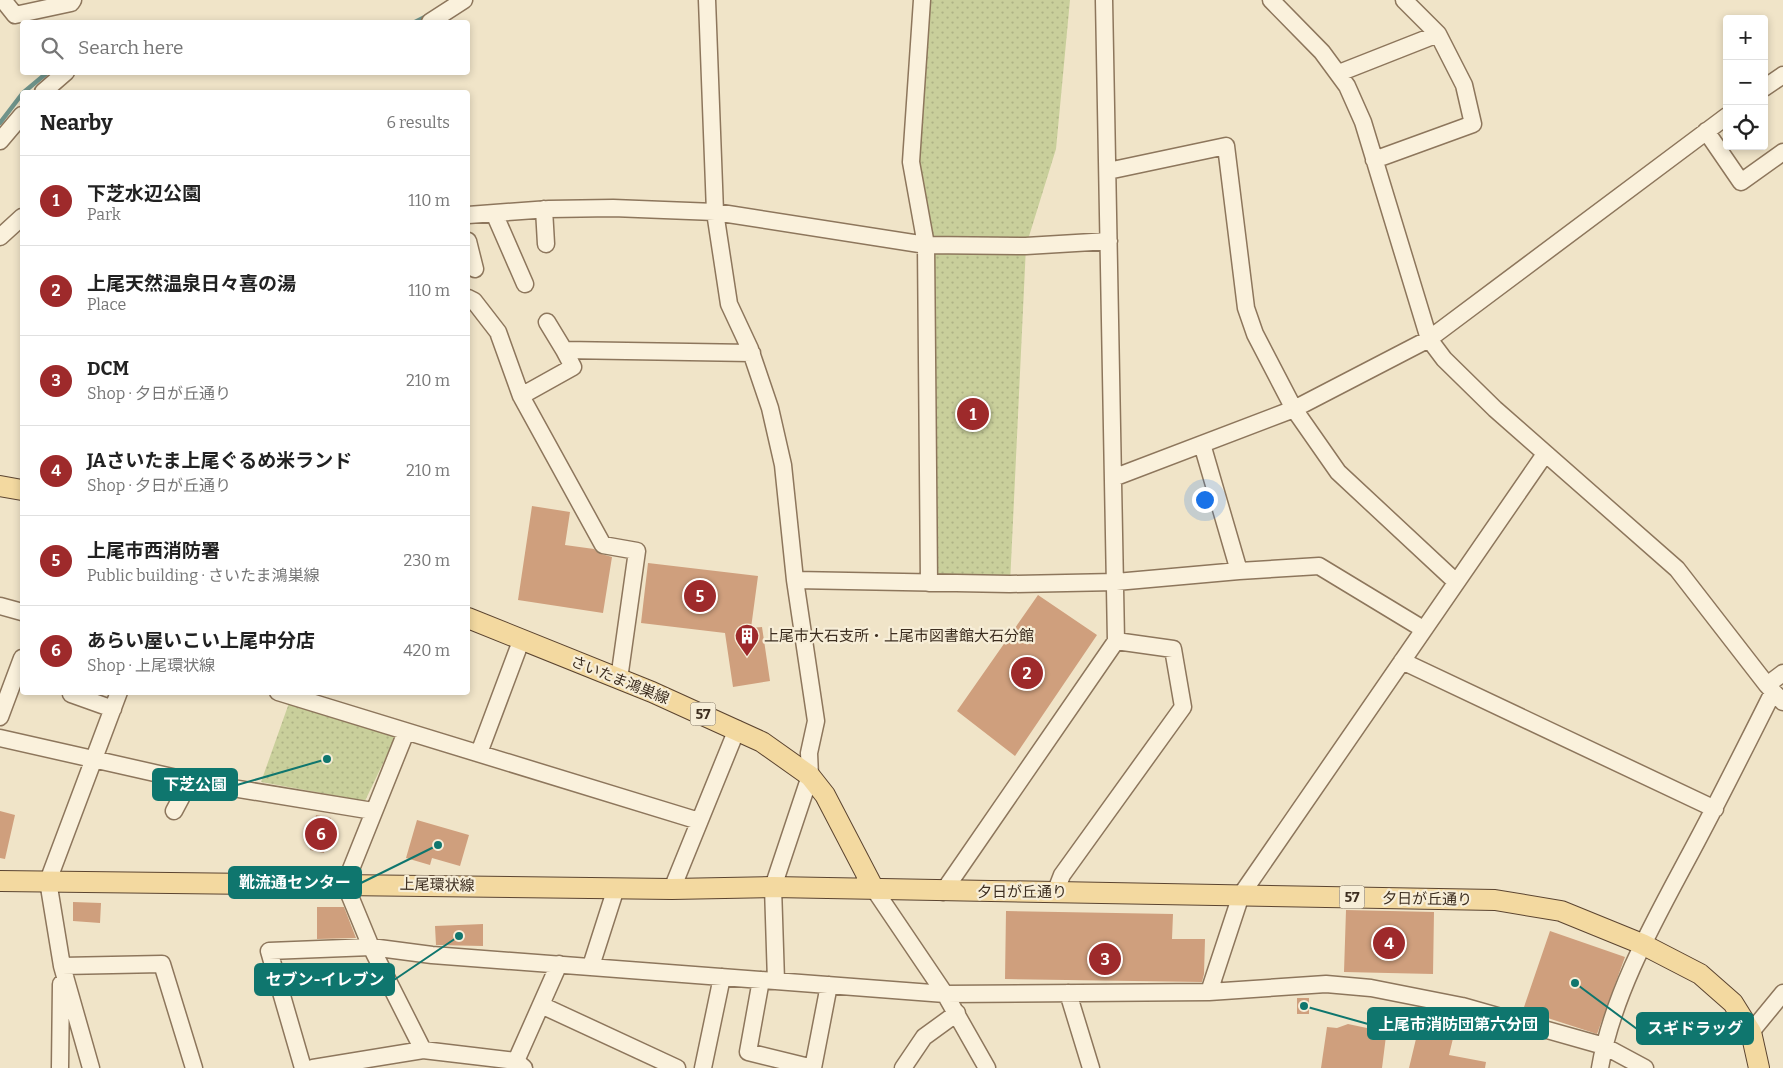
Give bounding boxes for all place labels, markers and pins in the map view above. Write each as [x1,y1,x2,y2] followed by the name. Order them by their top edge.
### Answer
[957,395,989,433] pin: 1
[684,577,716,615] pin: 5
[734,623,760,657] building icon: 上尾市大石支所・上尾市図書館大石分館
[764,627,1034,645] place label: 上尾市大石支所・上尾市図書館大石分館
[1011,654,1043,692] pin: 2
[153,769,237,800] callout: 下芝公園
[305,815,337,853] pin: 6
[229,867,361,898] callout: 靴流通センター
[1373,924,1405,962] pin: 4
[1089,940,1121,978] pin: 3
[255,964,394,995] callout: セブン-イレブン
[1368,1008,1548,1039] callout: 上尾市消防団第六分団
[1637,1013,1753,1044] callout: スギドラッグ

